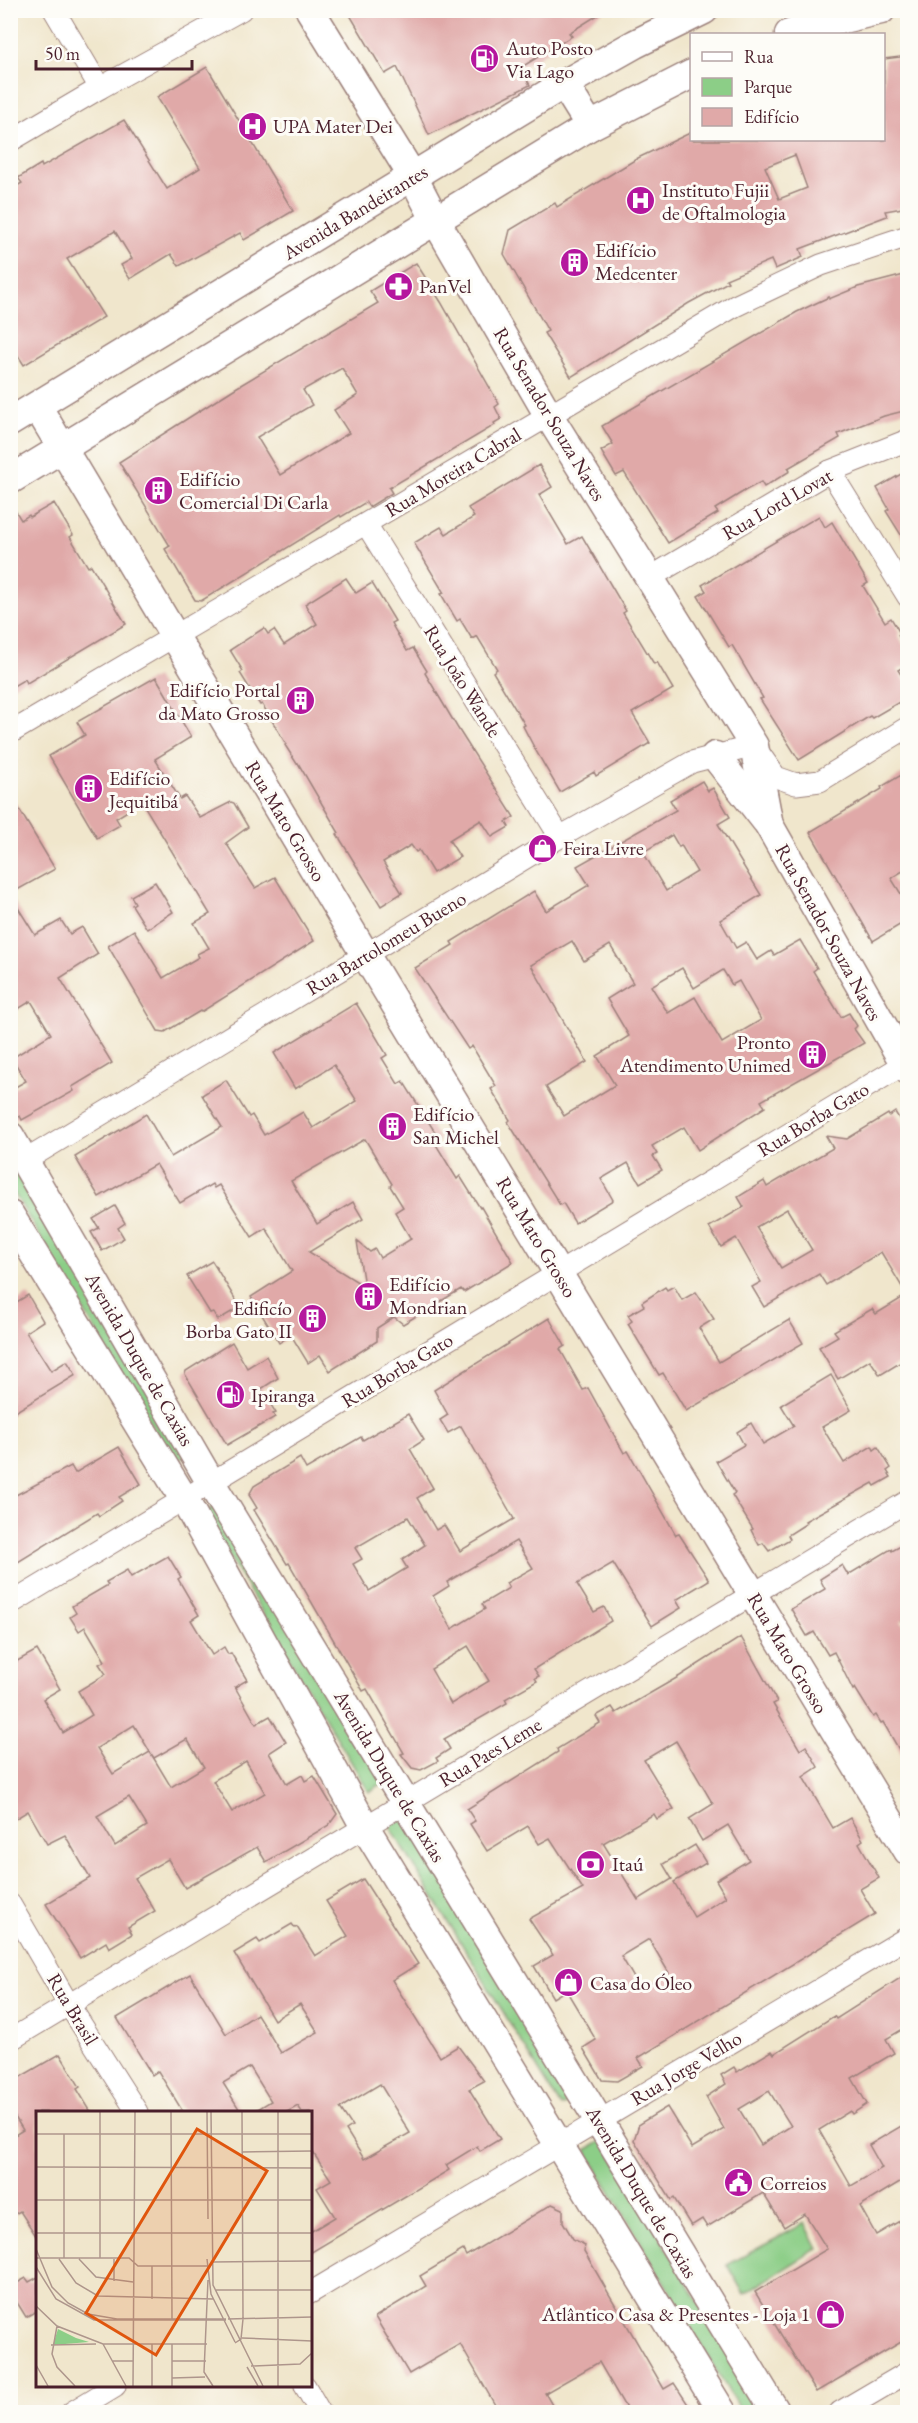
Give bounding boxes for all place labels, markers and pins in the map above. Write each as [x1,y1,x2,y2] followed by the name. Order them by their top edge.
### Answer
[505,35,593,84] place label: Auto Posto Via Lago
[469,43,501,75] fuel station icon: Auto Posto Via Lago
[236,110,268,142] hospital icon: UPA Mater Dei
[273,113,393,139] place label: UPA Mater Dei
[662,177,786,226] place label: Instituto Fujii de Oftalmologia
[625,185,657,217] hospital icon: Instituto Fujii de Oftalmologia
[595,237,678,286] place label: Edifício Medcenter
[558,246,590,278] building icon: Edifício Medcenter
[382,270,414,302] pharmacy icon: PanVel
[419,273,472,299] place label: PanVel
[179,466,329,515] place label: Edifício Comercial Di Carla
[142,475,174,507] building icon: Edifício Comercial Di Carla
[158,677,280,726] place label: Edifício Portal da Mato Grosso
[285,685,317,717] building icon: Edifício Portal da Mato Grosso
[107,765,178,814] place label: Edifício Jequitibá
[72,773,104,805] building icon: Edifício Jequitibá
[526,832,558,864] shop icon: Feira Livre
[563,835,644,861] place label: Feira Livre
[619,1029,792,1078] place label: Pronto Atendimento Unimed
[796,1038,828,1070] building icon: Pronto Atendimento Unimed
[413,1101,499,1150] place label: Edifício San Michel
[376,1110,408,1142] building icon: Edifício San Michel
[389,1271,468,1320] place label: Edifício Mondrian
[352,1280,384,1312] building icon: Edifício Mondrian
[185,1295,292,1344] place label: Edificío Borba Gato II
[297,1303,329,1335] building icon: Edificío Borba Gato II
[214,1379,246,1411] fuel station icon: Ipiranga
[251,1382,315,1408] place label: Ipiranga
[575,1848,607,1880] bank icon: Itaú
[612,1851,644,1877] place label: Itaú
[553,1967,585,1999] shop icon: Casa do Óleo
[590,1970,692,1996] place label: Casa do Óleo
[723,2167,755,2199] public building icon: Correios
[760,2170,827,2196] place label: Correios
[815,2298,847,2330] shop icon: Atlântico Casa & Presentes - Loja 1
[541,2301,810,2327] place label: Atlântico Casa & Presentes - Loja 1

